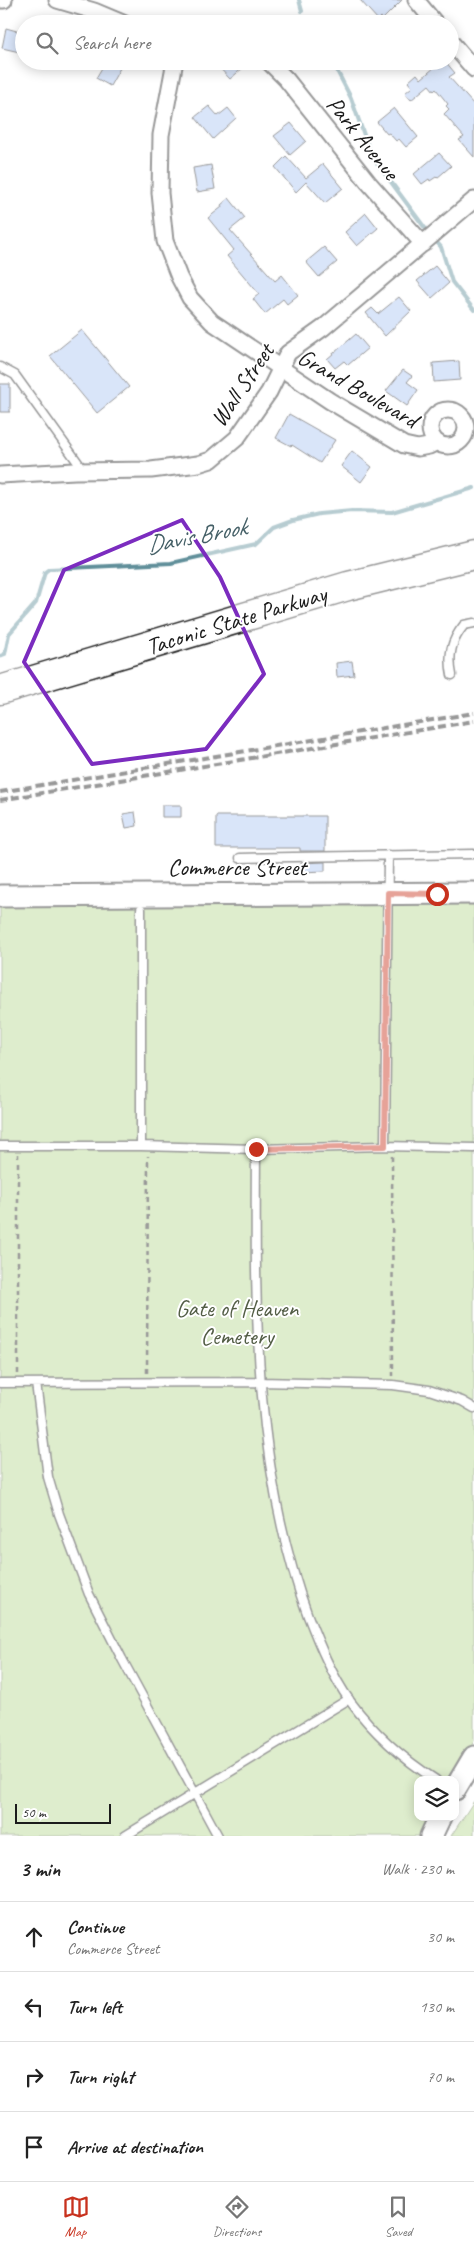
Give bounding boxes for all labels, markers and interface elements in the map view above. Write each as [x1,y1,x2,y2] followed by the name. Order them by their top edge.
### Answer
[15,15,459,70] search box
[33,29,61,57] icon: search
[73,31,150,55] text: Search here
[320,90,407,188] street label: Park Avenue
[203,336,282,432] street label: Wall Street
[293,342,427,436] street label: Grand Boulevard
[144,510,254,561] water label: Davis Brook
[142,578,332,662] street label: Taconic State Parkway
[168,852,308,882] street label: Commerce Street
[426,883,449,906] route start
[245,1138,268,1161] route end
[176,1293,299,1351] park label: Gate of Heaven Cemetery
[414,1776,459,1821] map controls
[414,1776,459,1821] button: layers
[15,1801,111,1824] scale bar
[22,1804,46,1821] text: 50 m
[20,1856,60,1882] text: 3 min
[382,1859,454,1879] text: Walk · 230 m
[67,1915,124,1939] text: Continue
[20,1923,48,1951] icon: ahead
[427,1927,454,1947] text: 30 m
[67,1939,159,1959] text: Commerce Street
[20,1993,48,2021] icon: left
[67,1995,122,2019] text: Turn left
[420,1997,454,2017] text: 130 m
[20,2063,48,2091] icon: right
[67,2065,134,2089] text: Turn right
[427,2067,454,2087] text: 70 m
[20,2133,48,2161] icon: arrive
[67,2135,203,2159] text: Arrive at destination
[62,2193,90,2240] tab: Map
[213,2193,261,2240] tab: Directions
[384,2193,412,2240] tab: Saved

